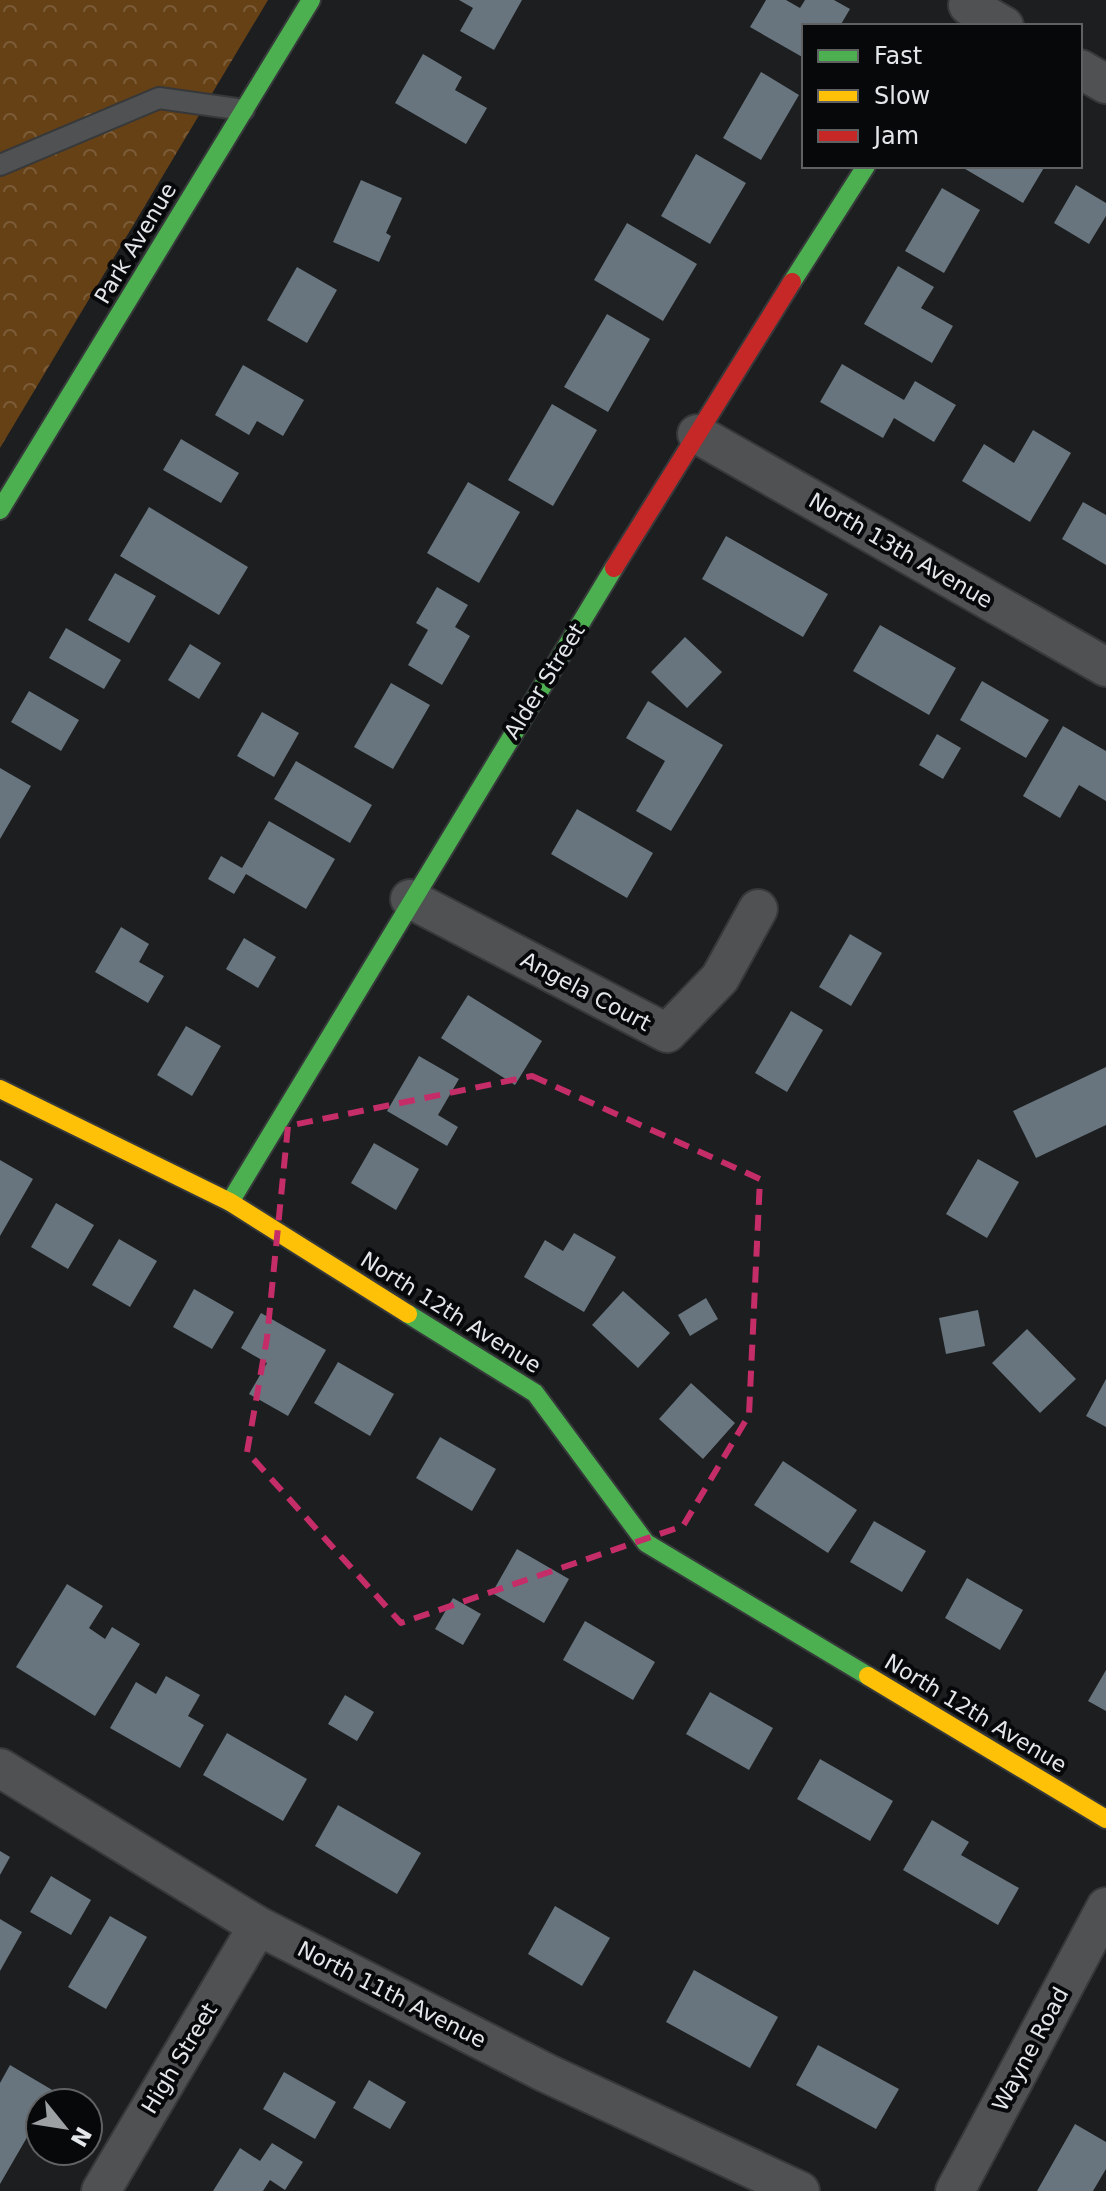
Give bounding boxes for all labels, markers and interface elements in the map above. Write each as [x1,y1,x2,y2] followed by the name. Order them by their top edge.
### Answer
[802,24,1082,168] legend
[874,42,922,70] text: Fast
[874,82,930,110] text: Slow
[872,122,919,150] text: Jam
[90,178,181,308] street label: Park Avenue
[805,488,997,613] street label: North 13th Avenue
[499,619,590,744] street label: Alder Street
[517,947,655,1036] street label: Angela Court
[356,1247,545,1378] street label: North 12th Avenue
[880,1649,1071,1778] street label: North 12th Avenue
[294,1936,490,2053] street label: North 11th Avenue
[987,1983,1074,2115] street label: Wayne Road
[137,1998,222,2118] street label: High Street
[24,2087,104,2167] north arrow
[65,2123,96,2151] text: N

